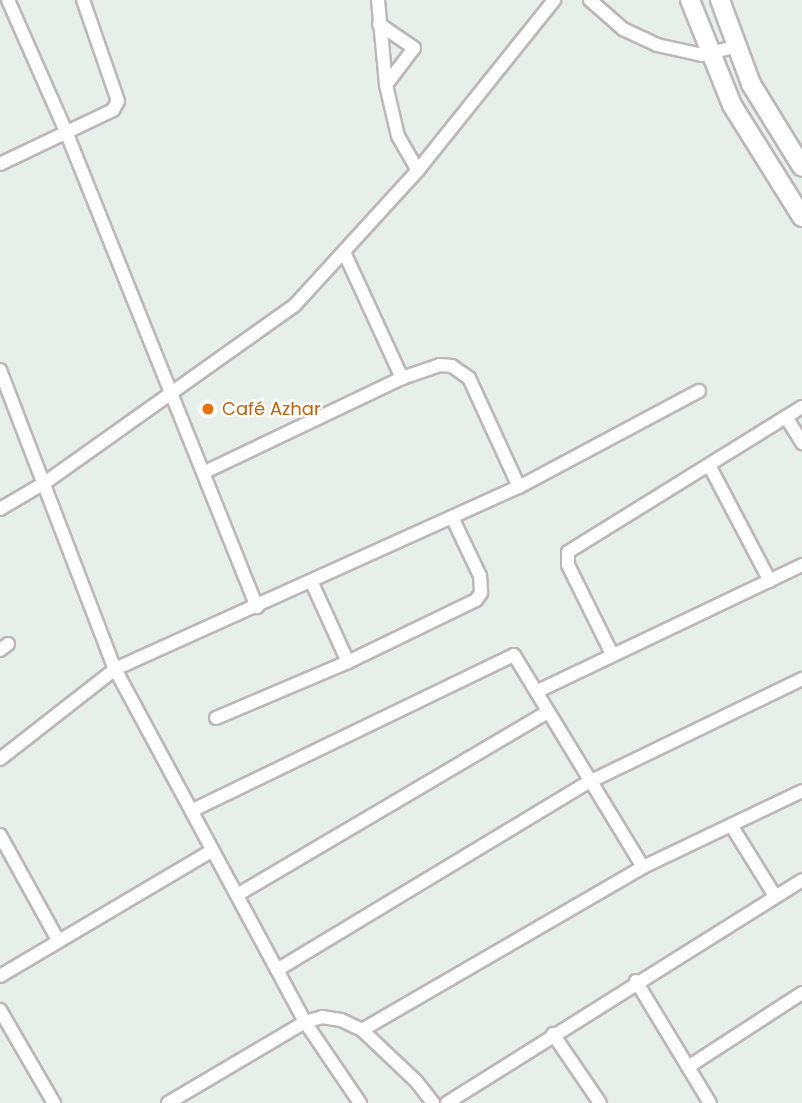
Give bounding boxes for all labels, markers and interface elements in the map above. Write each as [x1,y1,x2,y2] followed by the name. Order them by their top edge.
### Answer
[222,398,321,420] place label: Café Azhar
[200,401,216,417] marker: Café Azhar

